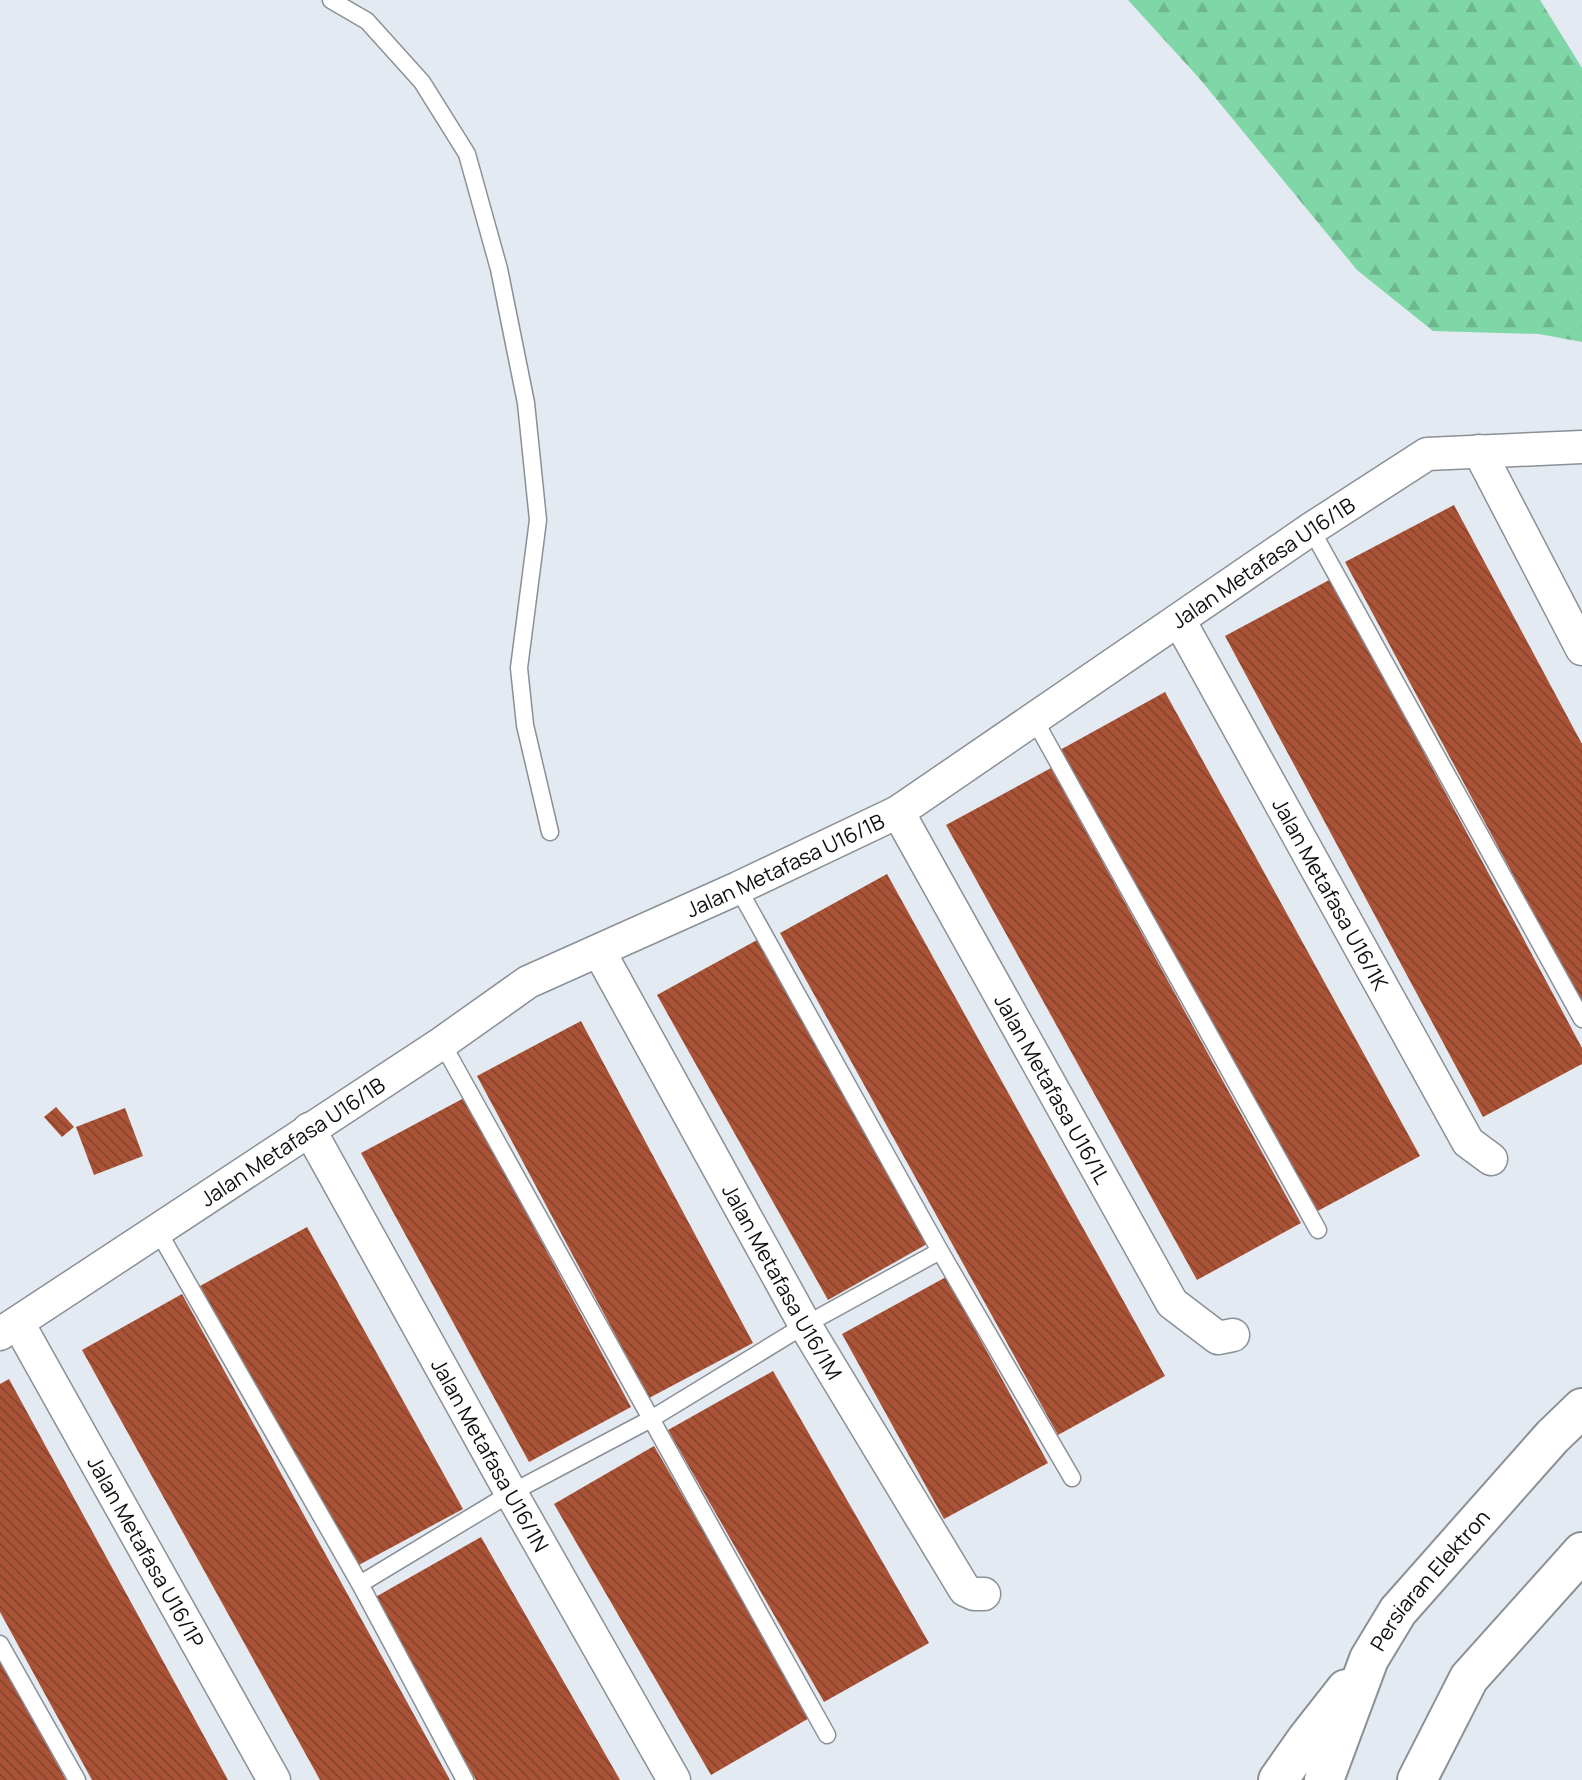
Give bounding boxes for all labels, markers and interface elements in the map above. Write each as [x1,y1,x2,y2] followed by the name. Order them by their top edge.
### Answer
[1166,490,1360,635] street label: Jalan Metafasa U16/1B
[1266,793,1395,995] street label: Jalan Metafasa U16/1K
[682,807,889,923] street label: Jalan Metafasa U16/1B
[988,989,1117,1189] street label: Jalan Metafasa U16/1L
[195,1070,390,1213] street label: Jalan Metafasa U16/1B
[716,1179,849,1385] street label: Jalan Metafasa U16/1M
[425,1353,555,1557] street label: Jalan Metafasa U16/1N
[81,1451,211,1653] street label: Jalan Metafasa U16/1P
[1363,1503,1496,1656] street label: Persiaran Elektron

